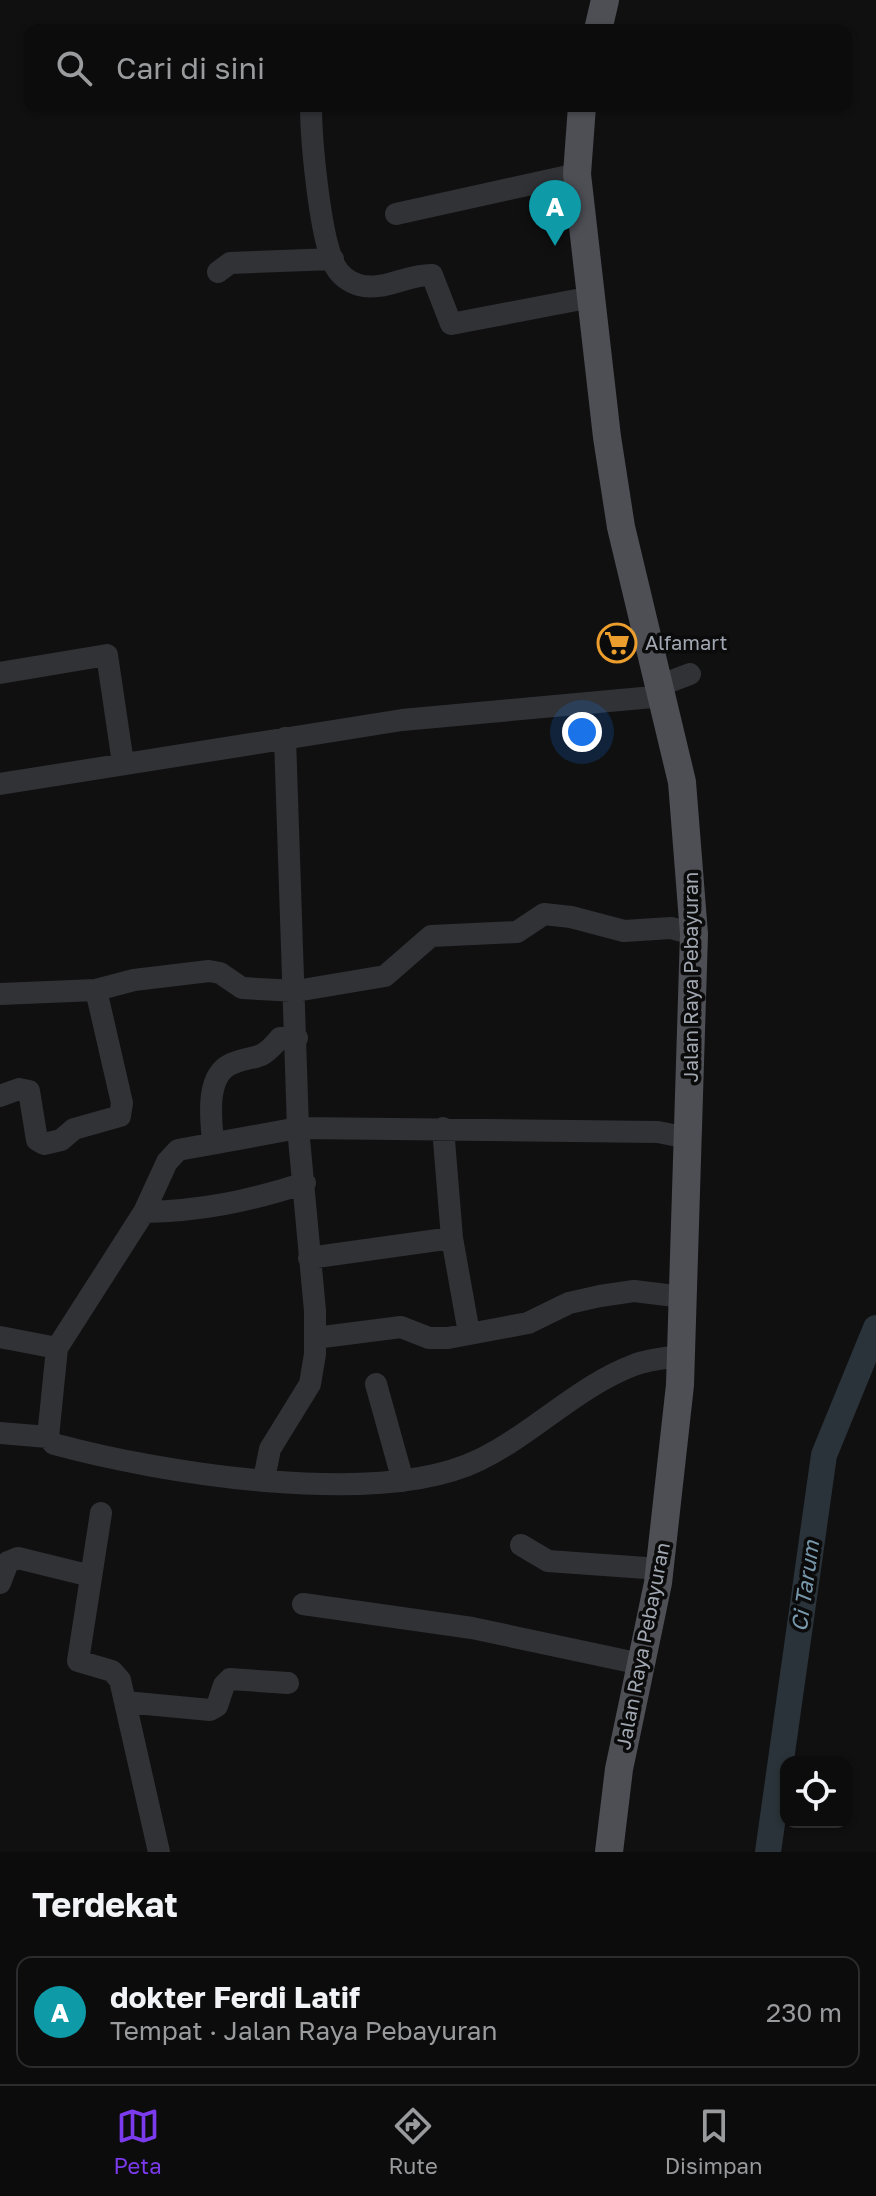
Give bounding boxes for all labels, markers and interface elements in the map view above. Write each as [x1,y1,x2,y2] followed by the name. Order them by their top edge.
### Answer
[24,24,852,112] search box
[52,46,96,90] icon: search
[116,50,265,86] text: Cari di sini
[529,180,581,246] pin: A
[596,622,638,664] supermarket icon: Alfamart
[645,630,727,654] place label: Alfamart
[562,712,602,752] your location
[678,872,702,1082] street label: Jalan Raya Pebayuran
[785,1537,824,1633] water label: Ci Tarum
[610,1540,674,1752] street label: Jalan Raya Pebayuran
[780,1756,852,1828] map controls
[780,1756,852,1828] button: locate
[32,1884,178,1924] text: Terdekat
[110,1979,360,2015] text: dokter Ferdi Latif
[51,1997,69,2028] text: A
[766,1997,842,2028] text: 230 m
[110,2015,498,2046] text: Tempat · Jalan Raya Pebayuran
[113,2104,162,2179] tab: Peta
[388,2104,438,2179] tab: Rute
[665,2104,763,2179] tab: Disimpan

